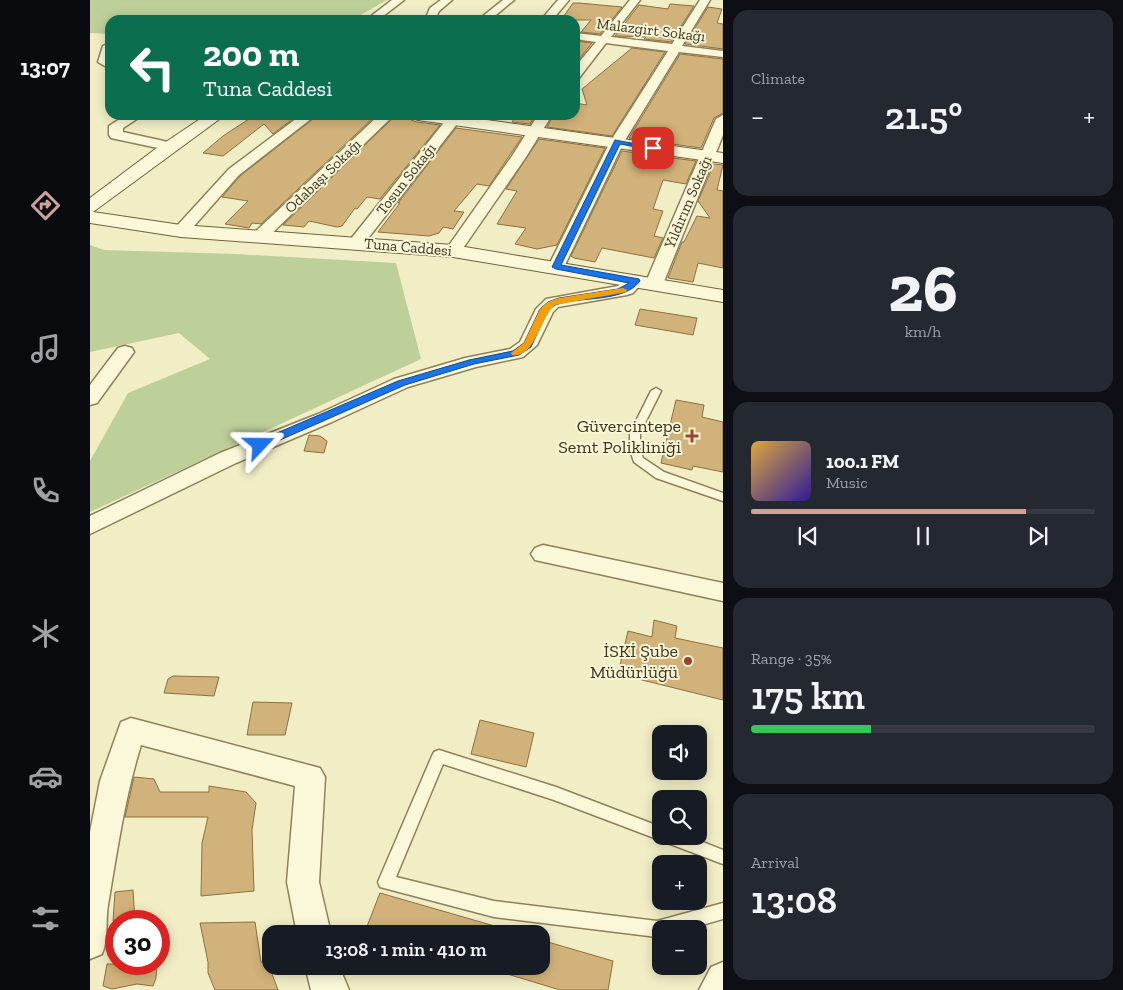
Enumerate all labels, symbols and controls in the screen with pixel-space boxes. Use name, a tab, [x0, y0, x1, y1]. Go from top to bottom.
street label: Malazgirt Sokağı	[596, 14, 706, 46]
text: 200 m	[203, 33, 299, 75]
icon: left	[120, 35, 185, 100]
text: 13:07	[20, 54, 70, 81]
text: Climate	[751, 69, 805, 88]
text: Tuna Caddesi	[203, 75, 332, 102]
text: 21.5°	[885, 93, 962, 139]
text: −	[751, 100, 764, 133]
text: +	[1083, 100, 1095, 133]
pin	[632, 127, 674, 169]
icon: arrive	[639, 134, 667, 162]
street label: Odabaşı Sokağı	[281, 135, 365, 217]
street label: Tosun Sokağı	[372, 140, 440, 218]
street label: Yıldırım Sokağı	[660, 153, 716, 252]
icon: directions	[28, 188, 63, 223]
street label: Tuna Caddesi	[363, 234, 453, 260]
text: 26	[888, 250, 958, 328]
text: km/h	[905, 322, 941, 341]
icon: music	[28, 331, 63, 366]
place label: Güvercintepe Semt Polikliniği	[558, 415, 681, 458]
position arrow	[233, 418, 285, 470]
marker: Güvercintepe Semt Polikliniği	[685, 429, 699, 443]
text: 100.1 FM	[826, 450, 899, 473]
icon: phone	[28, 473, 63, 508]
text: Music	[826, 473, 868, 492]
icon: previous	[794, 522, 822, 550]
icon: pause	[909, 522, 937, 550]
icon: next	[1024, 522, 1052, 550]
icon: climate	[28, 616, 63, 651]
place label: İSKİ Şube Müdürlüğü	[590, 640, 678, 683]
text: Range · 35%	[751, 649, 832, 668]
marker: İSKİ Şube Müdürlüğü	[682, 655, 694, 667]
text: 175 km	[751, 673, 865, 719]
map controls	[652, 725, 707, 975]
button: sound	[652, 725, 707, 780]
icon: car	[28, 759, 63, 794]
button: search	[652, 790, 707, 845]
text: Arrival	[751, 853, 799, 872]
button: +	[652, 855, 707, 910]
text: 13:08	[751, 877, 837, 923]
icon: filters	[28, 901, 63, 936]
speed limit sign: 30	[105, 910, 170, 975]
button: −	[652, 920, 707, 975]
text: 13:08 · 1 min · 410 m	[325, 938, 487, 961]

